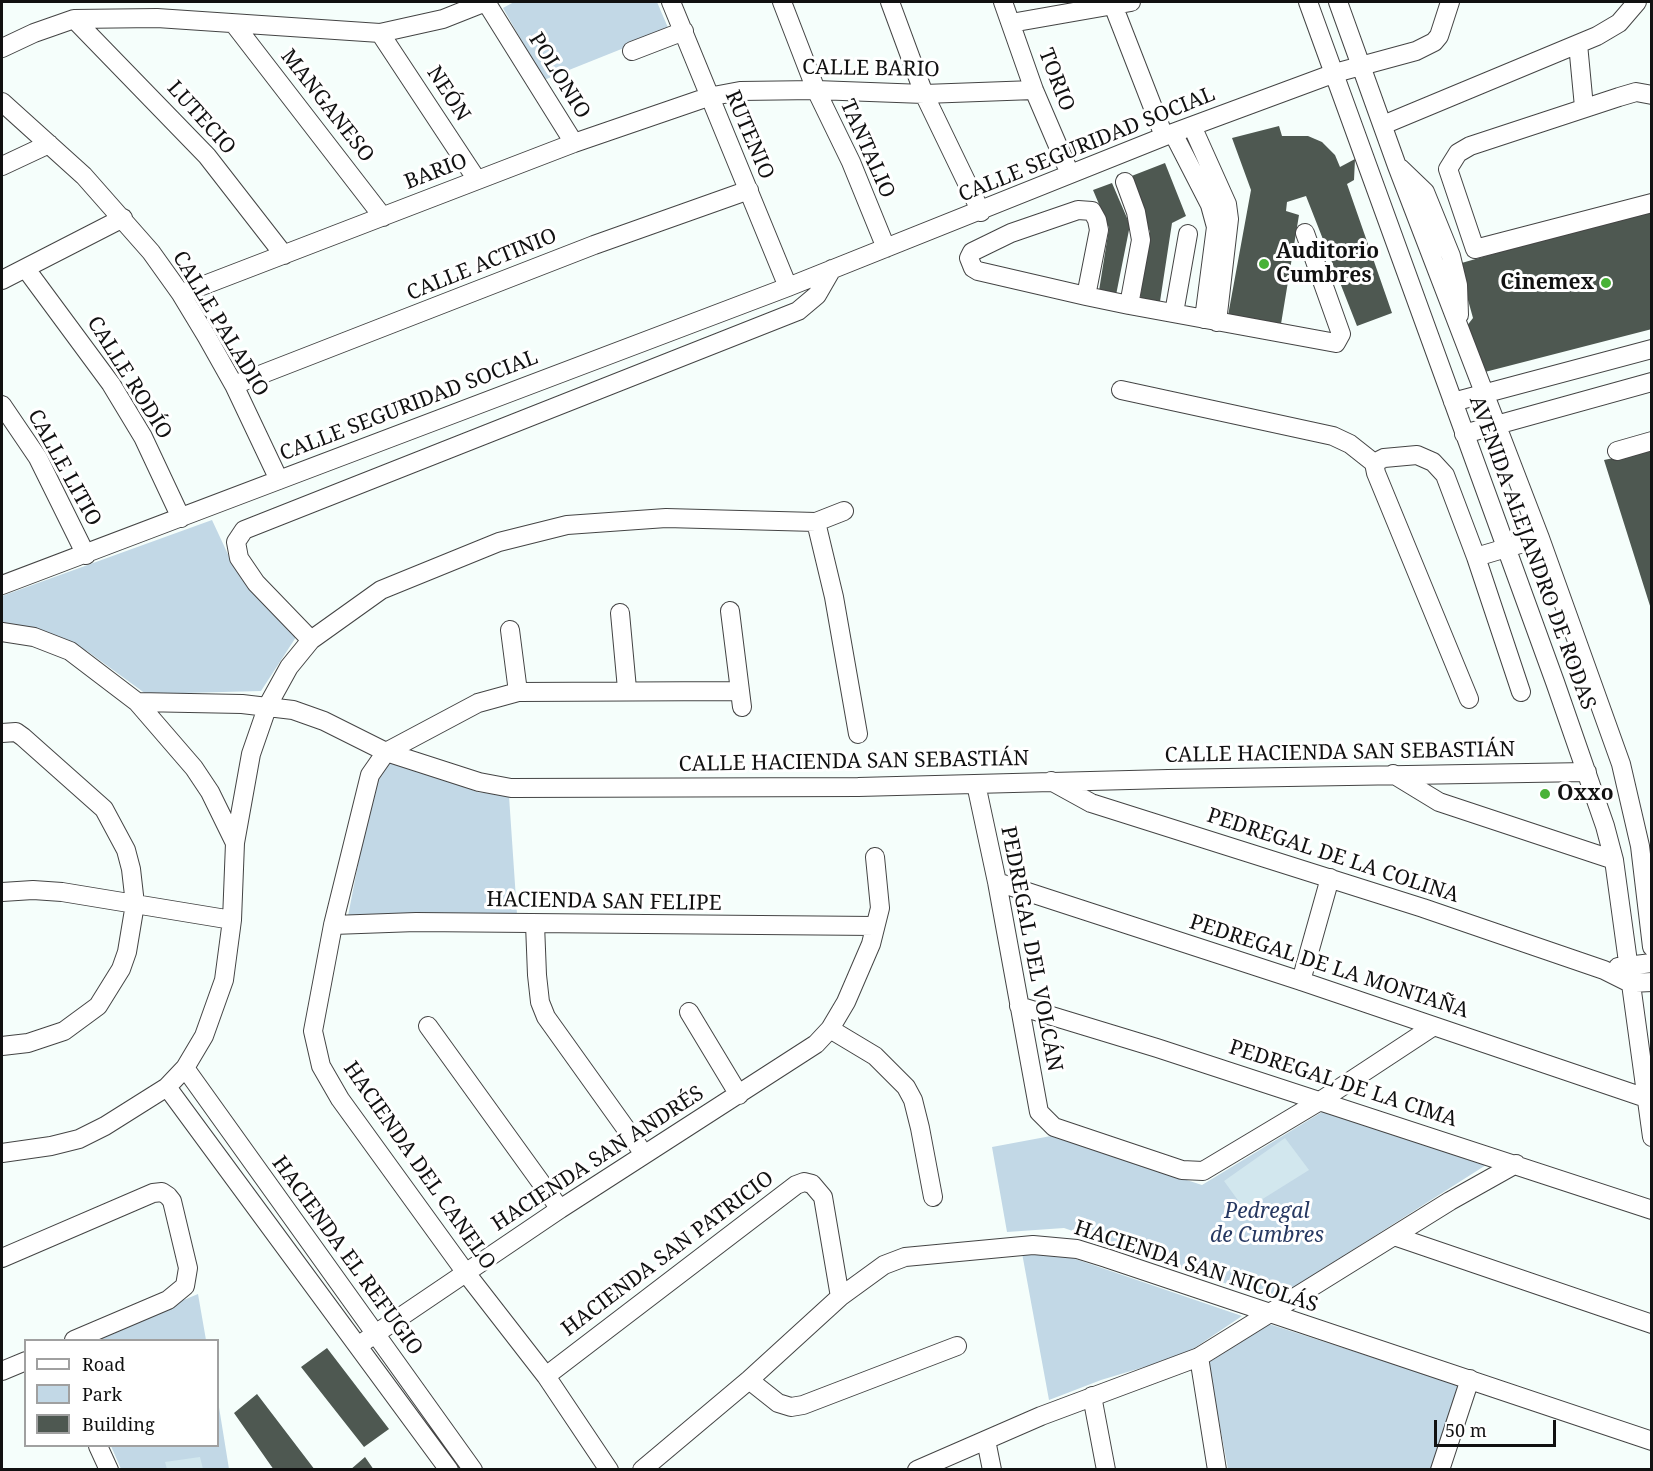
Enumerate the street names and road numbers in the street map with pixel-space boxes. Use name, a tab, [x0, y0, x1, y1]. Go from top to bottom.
street label: POLONIO	[523, 29, 595, 123]
street label: MANGANESO	[275, 44, 379, 168]
street label: TORIO	[1033, 45, 1079, 115]
street label: CALLE BARIO	[802, 55, 940, 83]
street label: NEÓN	[421, 62, 475, 126]
street label: LUTECIO	[161, 76, 241, 160]
street label: CALLE SEGURIDAD SOCIAL	[955, 82, 1219, 208]
street label: RUTENIO	[719, 87, 779, 183]
street label: TANTALIO	[834, 96, 900, 202]
street label: BARIO	[401, 149, 471, 195]
street label: CALLE ACTINIO	[403, 223, 561, 307]
street label: CALLE PALADIO	[167, 247, 273, 401]
street label: CALLE RODÍO	[81, 312, 177, 444]
street label: CALLE SEGURIDAD SOCIAL	[276, 345, 542, 467]
street label: AVENIDA ALEJANDRO DE RODAS	[1463, 393, 1601, 713]
street label: CALLE LITIO	[22, 405, 106, 531]
street label: CALLE HACIENDA SAN SEBASTIÁN	[1165, 737, 1515, 769]
street label: CALLE HACIENDA SAN SEBASTIÁN	[679, 746, 1029, 778]
street label: PEDREGAL DE LA COLINA	[1204, 803, 1462, 909]
street label: PEDREGAL DEL VOLCÁN	[995, 824, 1067, 1074]
street label: HACIENDA SAN FELIPE	[486, 887, 722, 917]
street label: PEDREGAL DE LA MONTAÑA	[1186, 910, 1472, 1024]
street label: PEDREGAL DE LA CIMA	[1226, 1035, 1460, 1133]
street label: HACIENDA DEL CANELO	[337, 1057, 501, 1275]
street label: HACIENDA SAN ANDRÉS	[487, 1081, 709, 1237]
street label: HACIENDA EL REFUGIO	[266, 1151, 428, 1361]
street label: HACIENDA SAN PATRICIO	[557, 1166, 779, 1342]
street label: HACIENDA SAN NICOLÁS	[1071, 1216, 1321, 1318]

